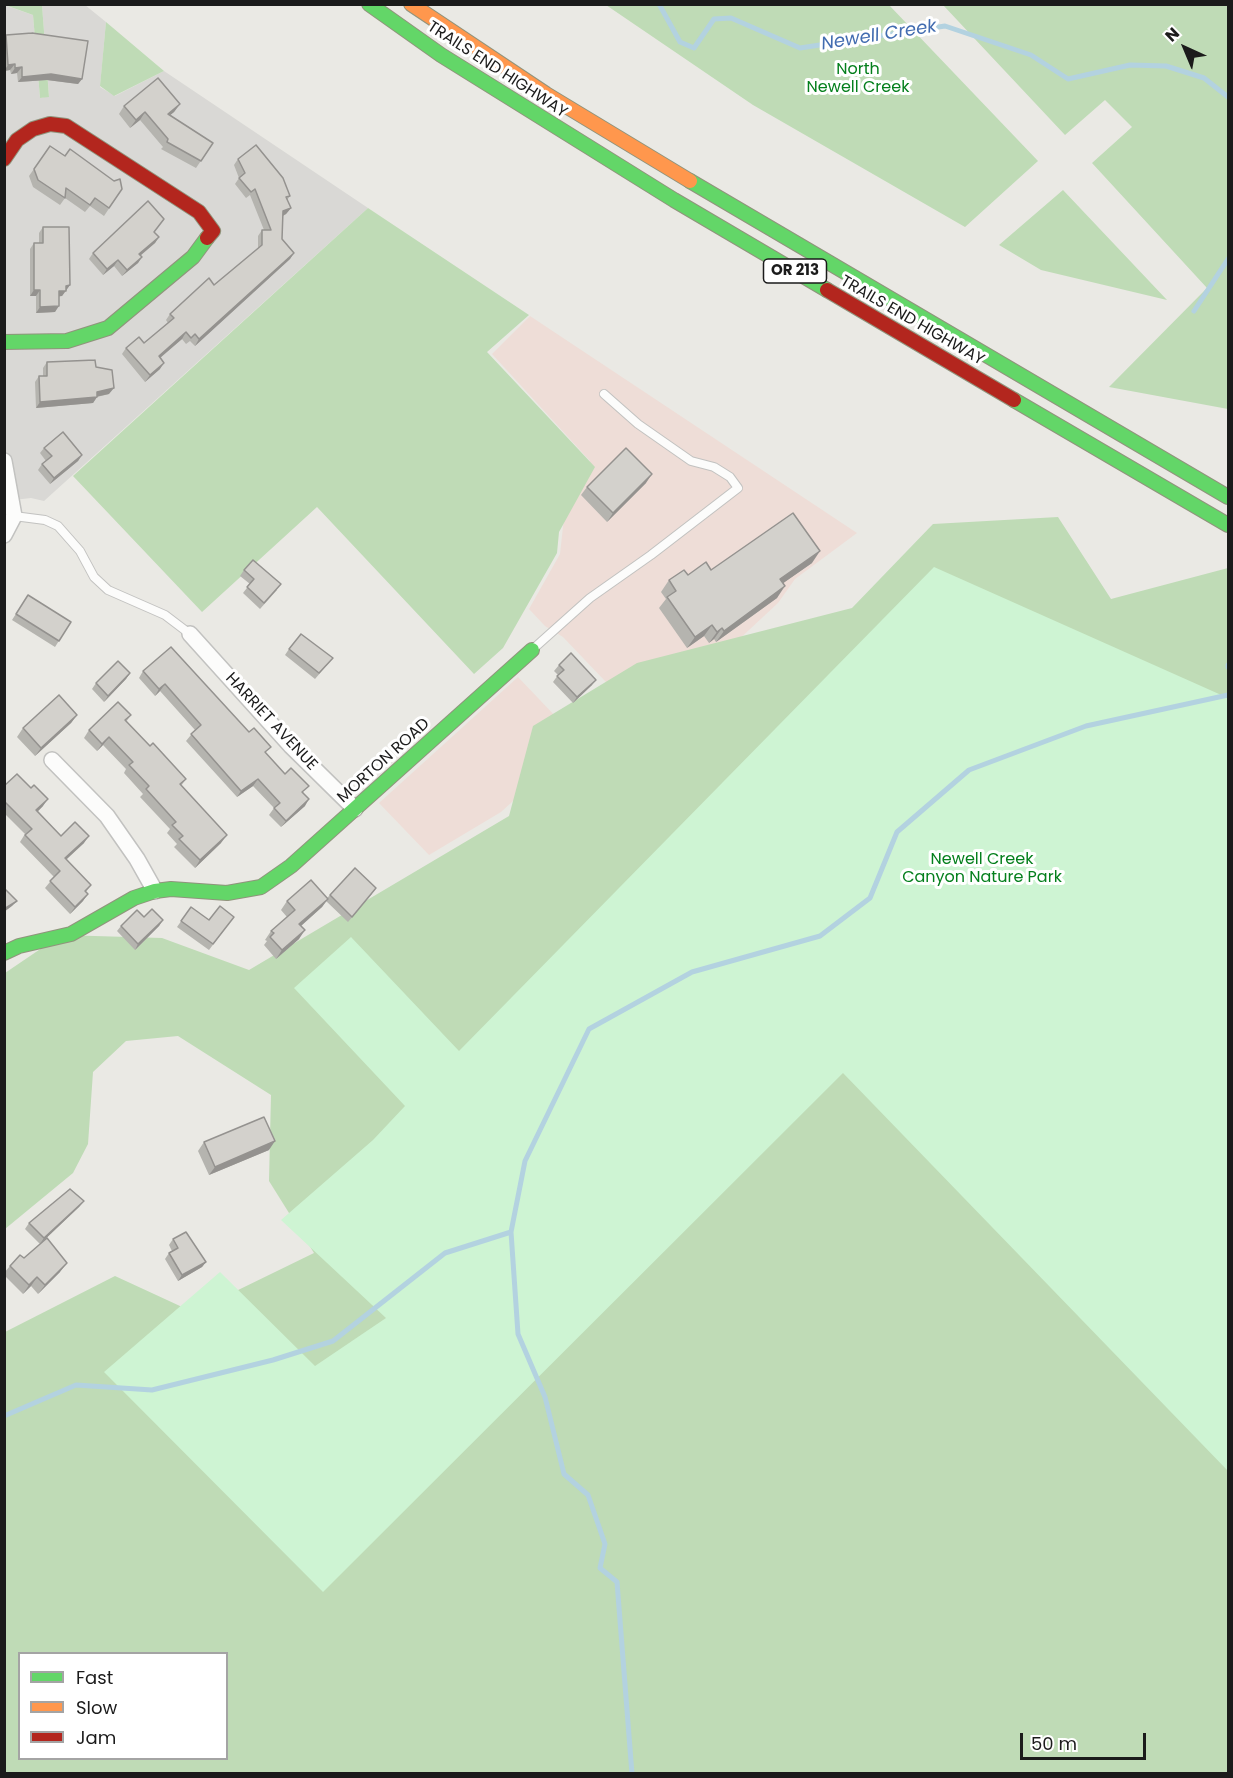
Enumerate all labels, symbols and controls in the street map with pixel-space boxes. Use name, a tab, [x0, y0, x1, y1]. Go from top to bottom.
water label: Newell Creek	[820, 16, 938, 56]
street label: TRAILS END HIGHWAY	[423, 18, 571, 122]
north arrow	[1155, 18, 1215, 78]
text: N	[1160, 22, 1184, 47]
park label: North Newell Creek	[807, 60, 909, 98]
road number: OR 213	[764, 259, 826, 283]
street label: TRAILS END HIGHWAY	[837, 272, 987, 370]
street label: HARRIET AVENUE	[221, 669, 321, 775]
street label: MORTON ROAD	[334, 715, 434, 807]
park label: Newell Creek Canyon Nature Park	[902, 850, 1062, 888]
legend	[18, 1652, 228, 1760]
text: Fast	[76, 1665, 113, 1690]
text: Slow	[76, 1695, 117, 1720]
scale bar	[1023, 1721, 1149, 1759]
text: Jam	[76, 1725, 116, 1750]
text: 50 m	[1031, 1731, 1077, 1756]

